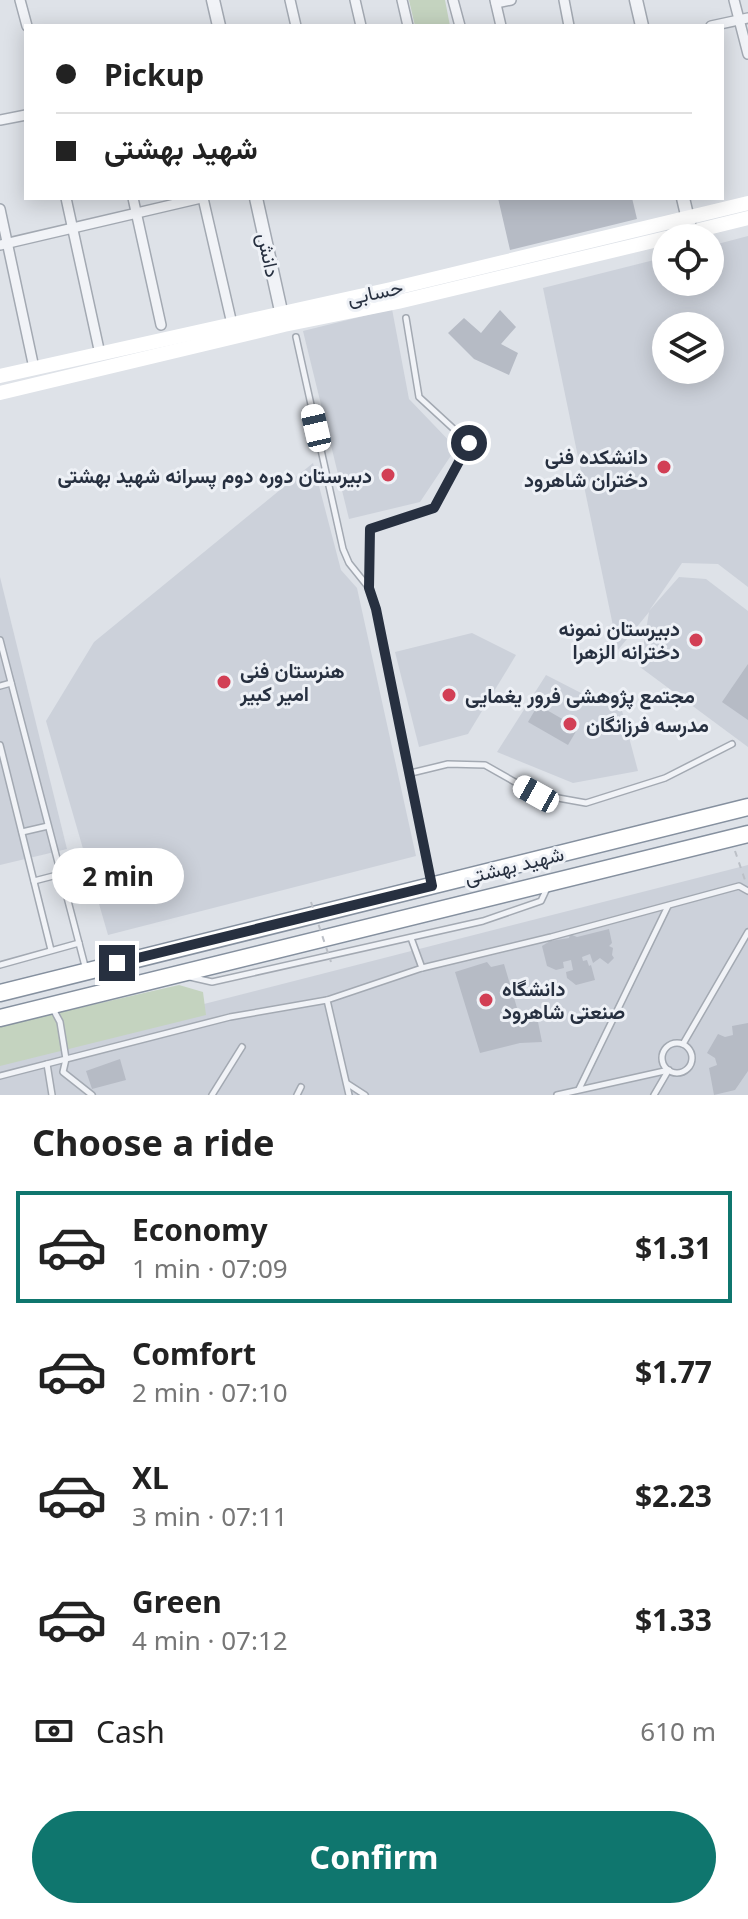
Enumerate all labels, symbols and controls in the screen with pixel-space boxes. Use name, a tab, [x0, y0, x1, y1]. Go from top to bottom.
text: Pickup	[104, 54, 204, 95]
text: شهید بهشتی	[104, 127, 258, 168]
map controls	[652, 224, 724, 384]
button: locate	[652, 224, 724, 296]
street label: دانش	[251, 230, 287, 280]
street label: حسابی	[345, 273, 405, 311]
button: layers	[652, 312, 724, 384]
car	[299, 402, 333, 454]
route start	[451, 425, 487, 461]
place label: دانشکده فنی دختران شاهرود	[524, 443, 648, 493]
marker: دانشکده فنی دختران شاهرود	[655, 458, 673, 476]
place label: دبیرستان دوره دوم پسرانه شهید بهشتی	[57, 462, 372, 490]
marker: دبیرستان دوره دوم پسرانه شهید بهشتی	[379, 466, 397, 484]
place label: دبیرستان نمونه دخترانه الزهرا	[558, 615, 680, 665]
marker: دبیرستان نمونه دخترانه الزهرا	[687, 631, 705, 649]
place label: هنرستان فنی امیر کبیر	[239, 657, 345, 707]
marker: هنرستان فنی امیر کبیر	[215, 673, 233, 691]
place label: مجتمع پژوهشی فرور یغمایی	[465, 682, 695, 710]
marker: مجتمع پژوهشی فرور یغمایی	[440, 686, 458, 704]
place label: مدرسه فرزانگان	[586, 711, 709, 738]
marker: مدرسه فرزانگان	[561, 715, 579, 733]
car	[509, 772, 563, 816]
street label: شهید بهشتی	[461, 840, 567, 890]
callout: 2 min	[51, 847, 183, 903]
text: 2 min	[82, 858, 154, 894]
route end	[99, 945, 135, 981]
place label: دانشگاه صنعتی شاهرود	[502, 975, 625, 1025]
marker: دانشگاه صنعتی شاهرود	[477, 991, 495, 1009]
text: Choose a ride	[32, 1118, 274, 1167]
text: Economy	[132, 1209, 268, 1250]
icon: car	[36, 1211, 108, 1283]
text: $1.31	[635, 1227, 712, 1268]
text: 1 min · 07:09	[132, 1250, 288, 1286]
text: Comfort	[132, 1333, 256, 1374]
icon: car	[36, 1335, 108, 1407]
text: $1.77	[635, 1351, 712, 1392]
text: 2 min · 07:10	[132, 1374, 288, 1410]
text: XL	[132, 1457, 169, 1498]
icon: car	[36, 1459, 108, 1531]
text: $2.23	[635, 1475, 712, 1516]
text: 3 min · 07:11	[132, 1498, 288, 1534]
text: Green	[132, 1581, 222, 1622]
icon: car	[36, 1583, 108, 1655]
text: $1.33	[635, 1599, 712, 1640]
text: 4 min · 07:12	[132, 1622, 288, 1658]
icon: cash	[32, 1709, 76, 1753]
text: Cash	[96, 1711, 165, 1752]
text: 610 m	[640, 1713, 716, 1749]
button: Confirm	[32, 1811, 716, 1903]

